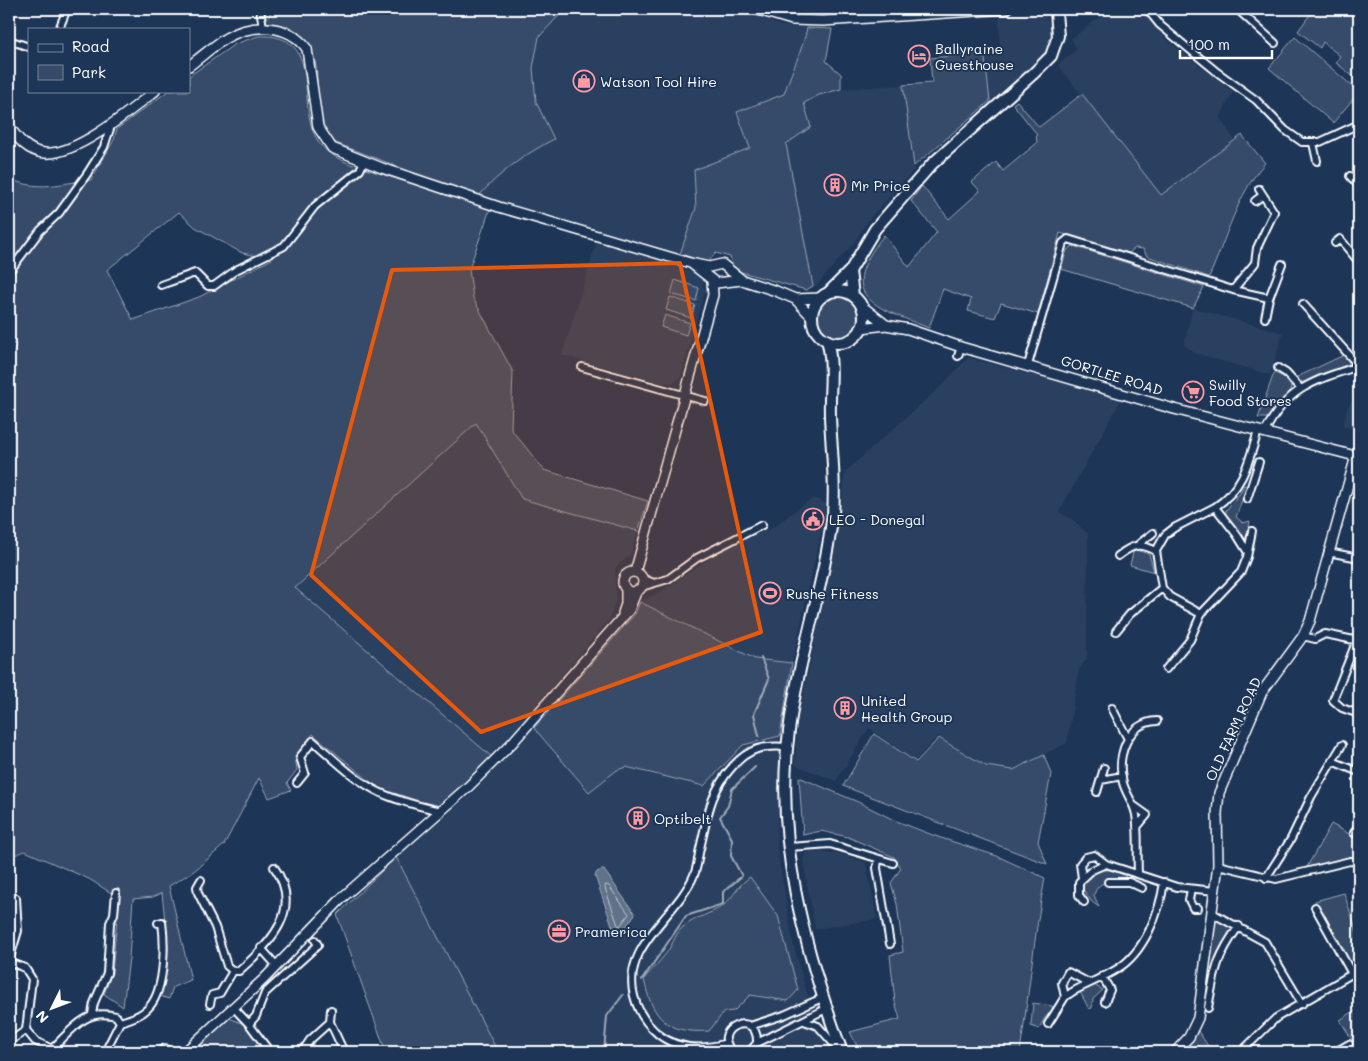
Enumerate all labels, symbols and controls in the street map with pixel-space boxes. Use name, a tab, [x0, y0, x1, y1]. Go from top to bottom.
legend	[28, 28, 190, 92]
scale bar	[1180, 28, 1273, 60]
text: 100 m	[1188, 34, 1230, 54]
text: Road	[72, 36, 109, 56]
place label: Ballyraine Guesthouse	[935, 39, 1014, 74]
hotel icon: Ballyraine Guesthouse	[907, 44, 931, 68]
text: Park	[72, 62, 106, 82]
shop icon: Watson Tool Hire	[572, 69, 596, 93]
place label: Watson Tool Hire	[600, 72, 717, 91]
building icon: Mr Price	[823, 173, 847, 197]
place label: Mr Price	[851, 176, 910, 195]
street label: GORTLEE ROAD	[1059, 350, 1165, 400]
place label: Swilly Food Stores	[1209, 375, 1292, 410]
supermarket icon: Swilly Food Stores	[1181, 380, 1205, 404]
public building icon: LEO - Donegal	[801, 507, 825, 531]
place label: LEO - Donegal	[829, 510, 925, 529]
sports icon: Rushe Fitness	[758, 581, 782, 605]
place label: Rushe Fitness	[786, 584, 879, 603]
street label: OLD FARM ROAD	[1201, 674, 1265, 784]
place label: United Health Group	[861, 691, 952, 726]
building icon: United Health Group	[833, 696, 857, 720]
building icon: Optibelt	[626, 806, 650, 830]
place label: Optibelt	[654, 809, 711, 828]
office icon: Pramerica	[547, 919, 571, 943]
place label: Pramerica	[575, 922, 647, 941]
north arrow	[28, 984, 78, 1034]
text: N	[31, 1007, 53, 1027]

